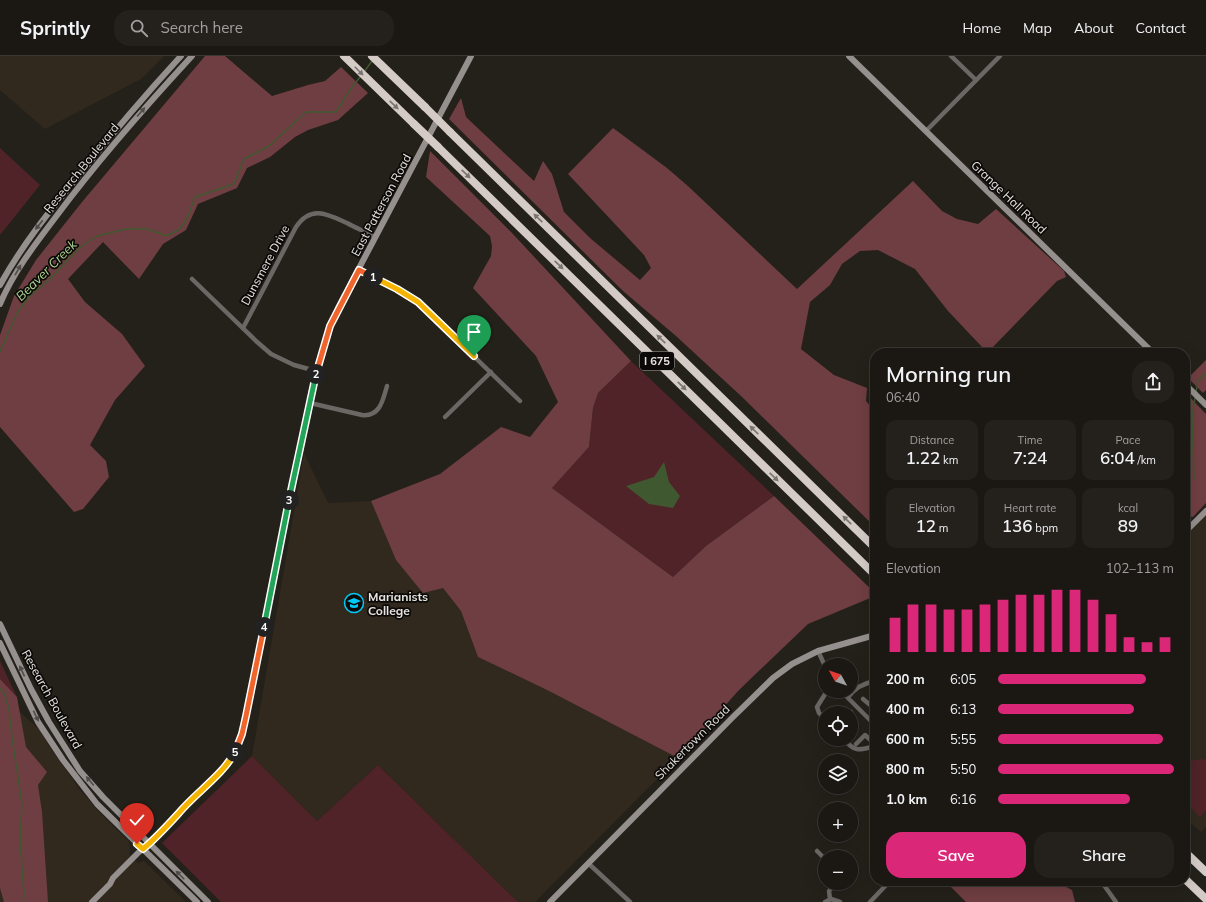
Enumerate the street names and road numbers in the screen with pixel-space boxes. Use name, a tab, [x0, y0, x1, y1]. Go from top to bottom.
street label: Research Boulevard	[40, 120, 122, 216]
street label: East Patterson Road	[348, 151, 414, 259]
street label: Grange Hall Road	[968, 157, 1050, 237]
street label: Dunsmere Drive	[238, 222, 292, 308]
road number: I 675	[640, 352, 674, 370]
street label: Research Boulevard	[19, 647, 85, 751]
street label: Shakertown Road	[651, 701, 733, 783]

